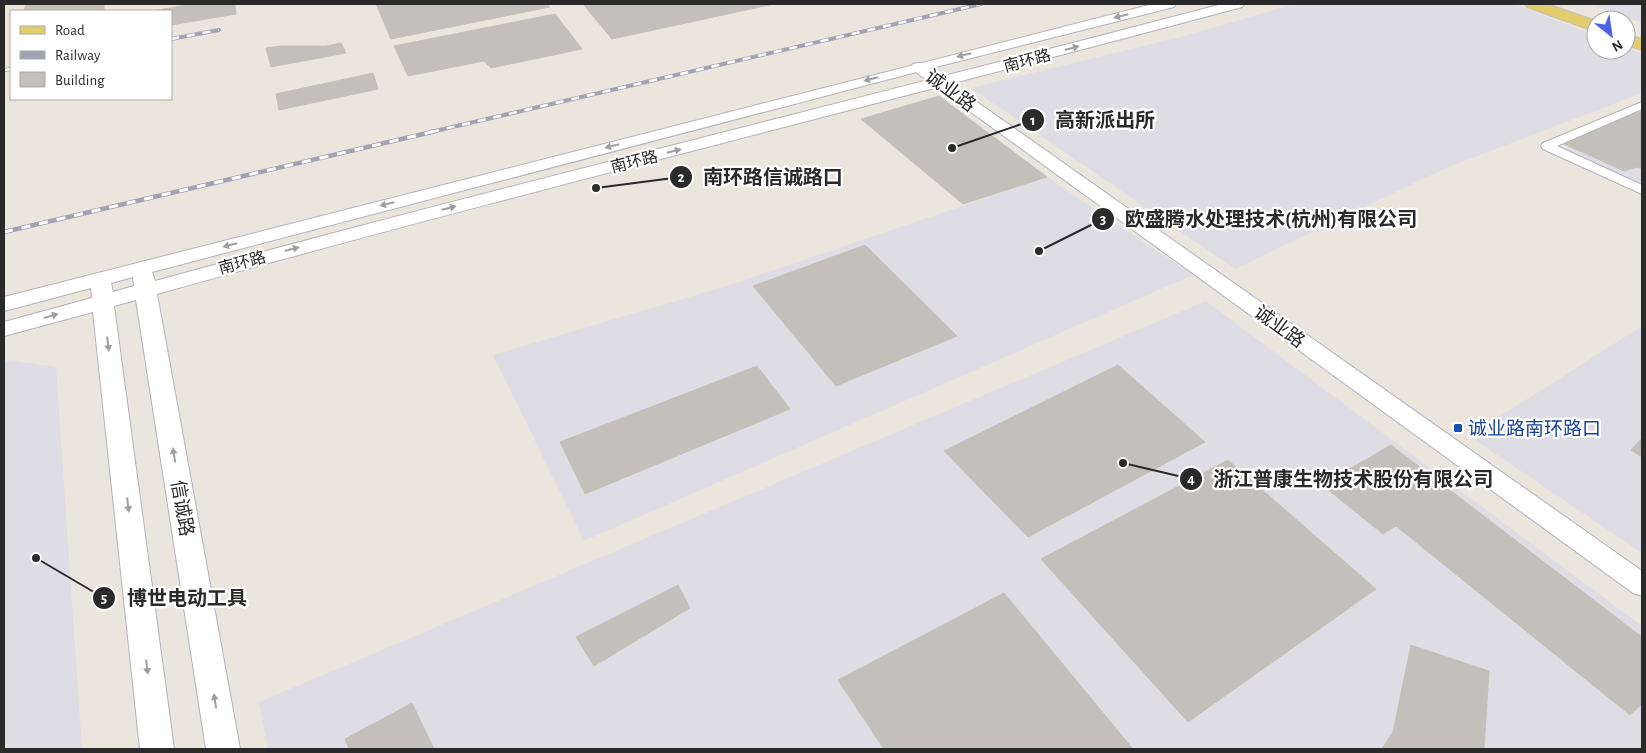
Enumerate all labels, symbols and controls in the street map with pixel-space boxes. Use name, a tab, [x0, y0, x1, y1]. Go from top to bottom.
legend	[10, 10, 172, 100]
north arrow	[1586, 10, 1636, 60]
one-way arrow	[1114, 12, 1129, 20]
text: Road	[55, 23, 85, 38]
text: N	[1609, 37, 1625, 54]
one-way arrow	[1065, 44, 1080, 52]
street label: 南环路	[1002, 46, 1053, 75]
text: Railway	[55, 48, 101, 63]
one-way arrow	[956, 51, 971, 59]
street label: 诚业路	[921, 65, 980, 116]
text: Building	[55, 73, 105, 88]
one-way arrow	[863, 75, 878, 83]
callout: 高新派出所	[1020, 102, 1165, 137]
text: 高新派出所	[1055, 109, 1155, 131]
text: 1	[1030, 113, 1036, 128]
one-way arrow	[604, 142, 620, 150]
street label: 南环路	[609, 147, 659, 176]
one-way arrow	[667, 147, 682, 155]
callout: 南环路信诚路口	[668, 159, 853, 194]
text: 南环路信诚路口	[703, 166, 843, 188]
text: 2	[677, 170, 685, 185]
one-way arrow	[379, 200, 394, 208]
callout: 欧盛腾水处理技术(杭州)有限公司	[1090, 202, 1427, 237]
one-way arrow	[441, 204, 456, 212]
text: 欧盛腾水处理技术(杭州)有限公司	[1125, 208, 1417, 230]
text: 3	[1100, 212, 1106, 227]
one-way arrow	[222, 241, 237, 249]
one-way arrow	[284, 245, 299, 253]
street label: 南环路	[217, 248, 268, 277]
street label: 诚业路	[1250, 301, 1309, 352]
one-way arrow	[43, 312, 58, 320]
one-way arrow	[104, 336, 112, 352]
place label: 诚业路南环路口	[1468, 418, 1601, 439]
marker: 诚业路南环路口	[1452, 422, 1464, 434]
one-way arrow	[169, 446, 177, 462]
callout: 浙江普康生物技术股份有限公司	[1178, 461, 1503, 496]
text: 浙江普康生物技术股份有限公司	[1213, 468, 1493, 490]
text: 4	[1187, 472, 1195, 487]
street label: 信诚路	[167, 478, 198, 538]
one-way arrow	[124, 498, 132, 514]
callout: 博世电动工具	[92, 580, 257, 615]
text: 博世电动工具	[127, 587, 247, 609]
text: 5	[101, 591, 107, 606]
one-way arrow	[143, 659, 151, 675]
one-way arrow	[211, 693, 219, 709]

